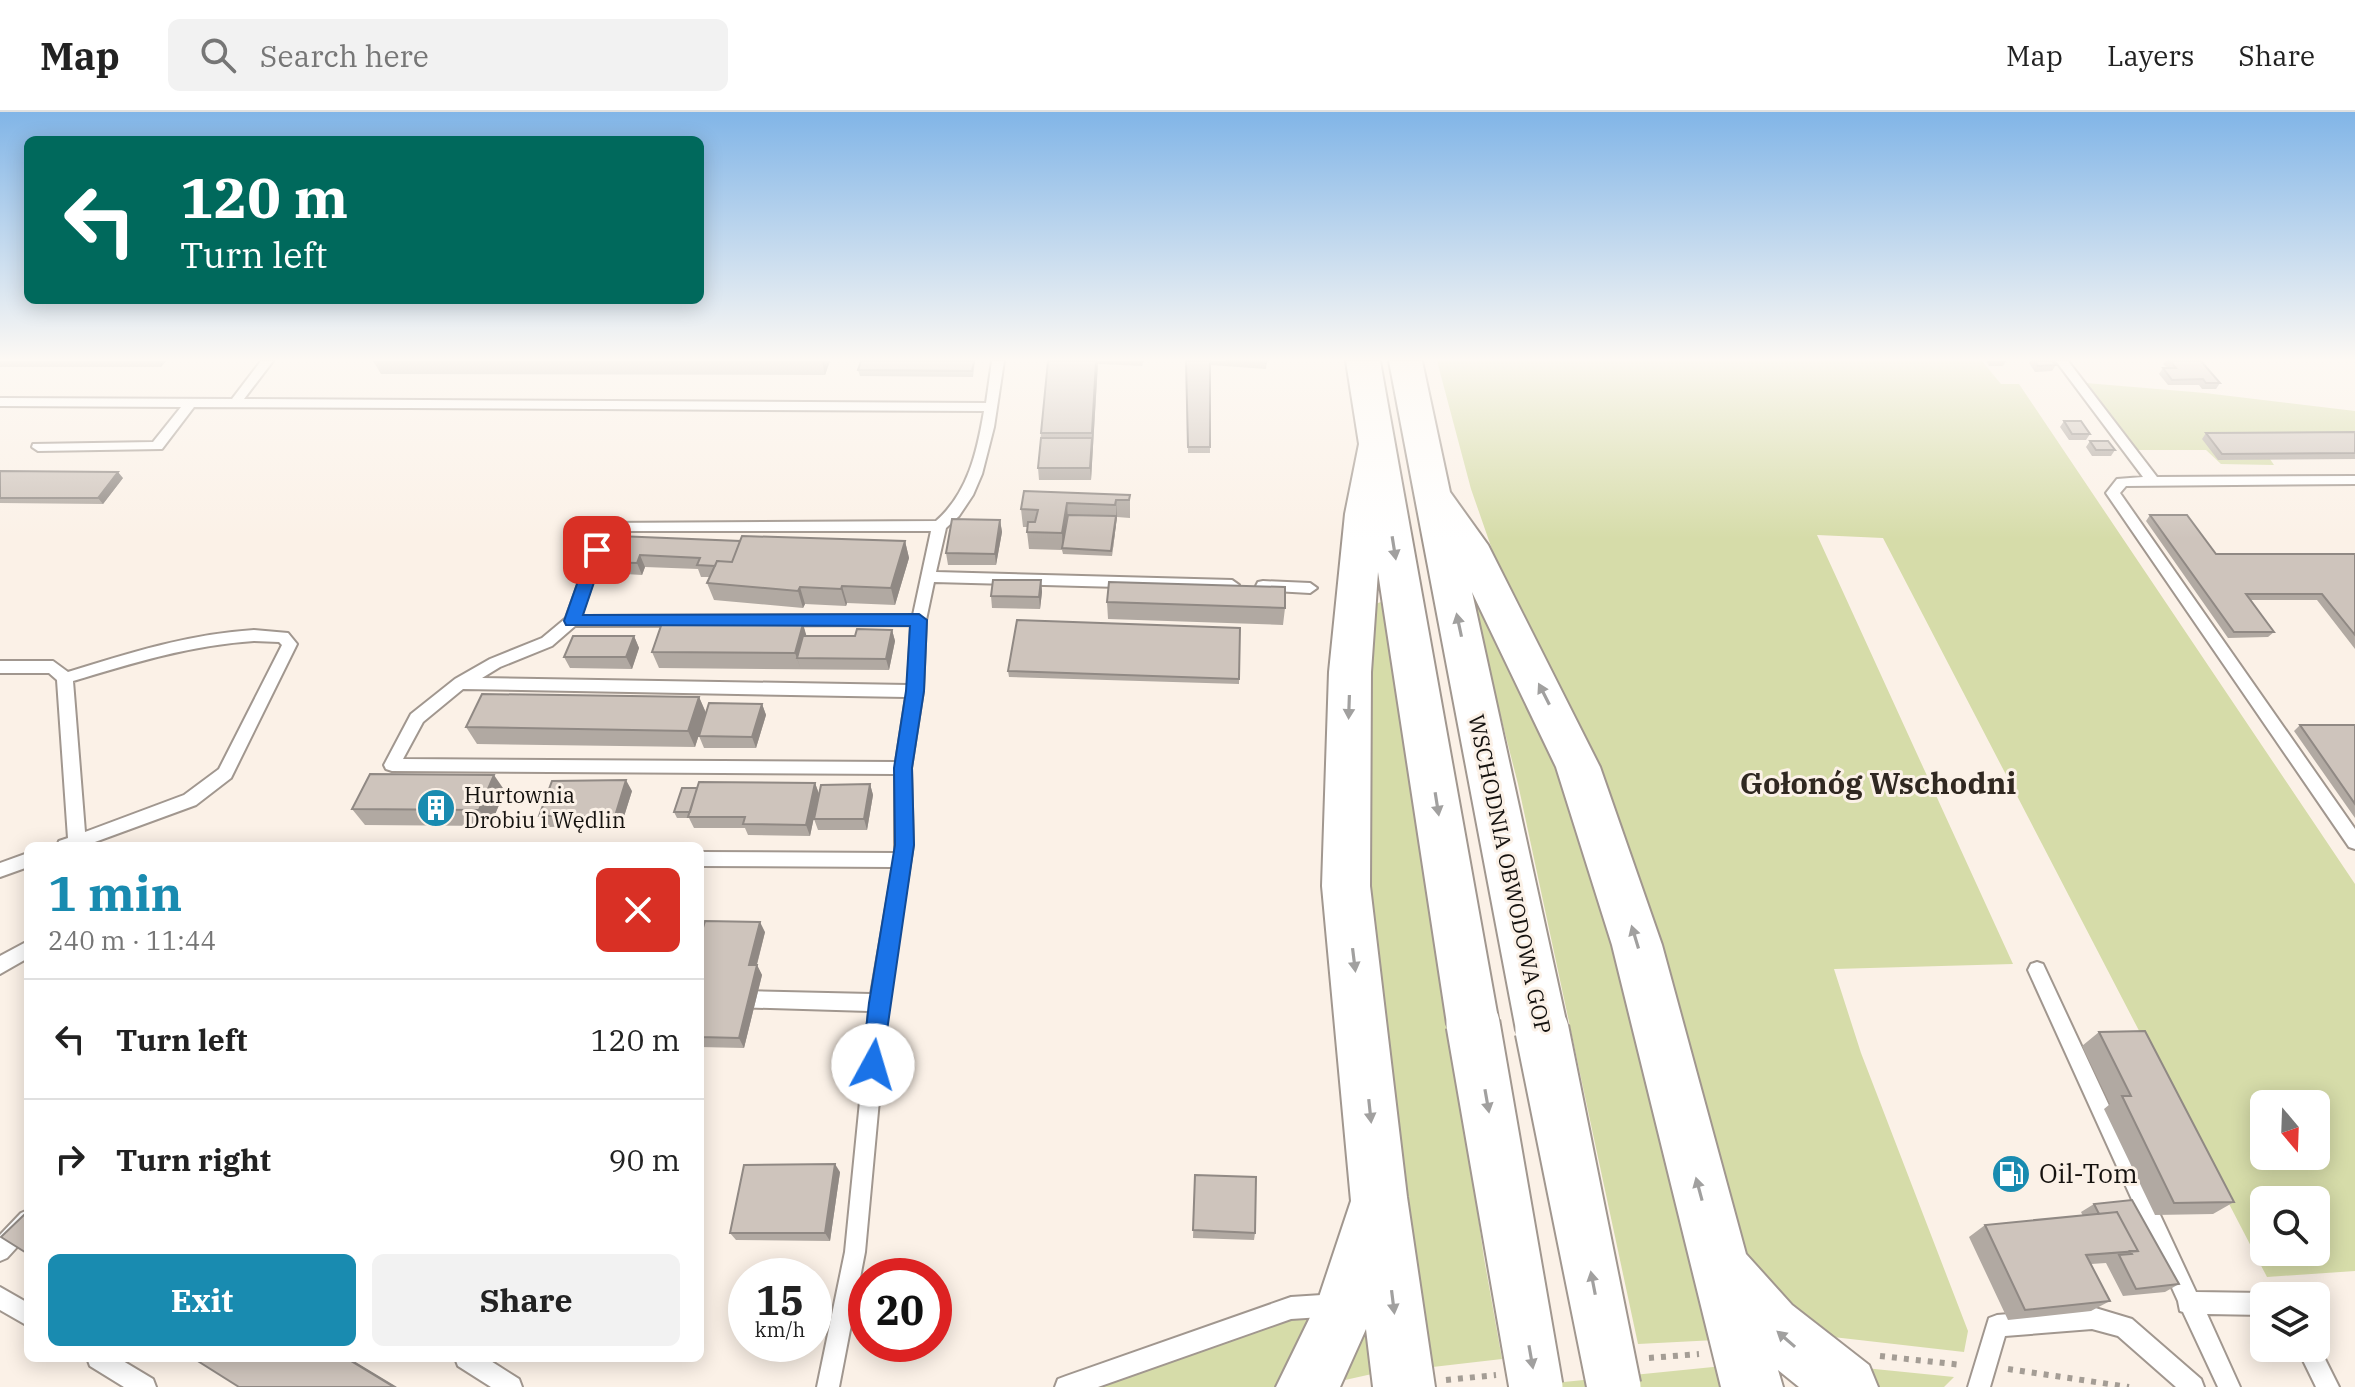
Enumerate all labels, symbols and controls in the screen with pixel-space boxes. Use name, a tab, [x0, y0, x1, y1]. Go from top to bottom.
search box	[168, 19, 728, 91]
text: Map	[40, 31, 120, 80]
icon: search	[196, 33, 240, 77]
text: Search here	[260, 36, 429, 75]
text: Map	[2006, 37, 2063, 74]
text: Layers	[2107, 37, 2194, 74]
text: Share	[2238, 37, 2315, 74]
text: 120 m	[180, 161, 348, 233]
icon: left	[48, 168, 152, 272]
text: Turn left	[180, 231, 327, 278]
pin	[563, 516, 631, 584]
icon: arrive	[575, 528, 619, 572]
one-way arrow	[1389, 536, 1401, 561]
one-way arrow	[1452, 612, 1464, 637]
one-way arrow	[1537, 683, 1550, 706]
one-way arrow	[1343, 695, 1356, 720]
street label: WSCHODNIA OBWODOWA GOP	[1462, 711, 1559, 1036]
district label: Gołonóg Wschodni	[1740, 763, 2016, 802]
place label: Hurtownia Drobiu i Wędlin	[464, 780, 626, 834]
building icon: Hurtownia Drobiu i Wędlin	[415, 787, 457, 829]
one-way arrow	[1431, 792, 1444, 817]
text: 1 min	[48, 862, 182, 924]
button: close	[596, 868, 680, 952]
text: 240 m · 11:44	[48, 923, 216, 957]
one-way arrow	[1628, 925, 1640, 949]
one-way arrow	[1348, 948, 1361, 973]
icon: left	[48, 1017, 92, 1061]
text: Turn left	[116, 1020, 248, 1059]
text: 120 m	[590, 1020, 680, 1059]
position arrow	[831, 1023, 915, 1107]
one-way arrow	[1481, 1089, 1493, 1114]
north arrow	[2250, 1090, 2330, 1170]
map controls	[2250, 1090, 2330, 1362]
one-way arrow	[1364, 1099, 1377, 1124]
icon: right	[48, 1137, 92, 1181]
text: Turn right	[116, 1140, 271, 1179]
text: 90 m	[608, 1140, 680, 1179]
fuel station icon: Oil-Tom	[1990, 1153, 2032, 1195]
place label: Oil-Tom	[2039, 1156, 2138, 1190]
one-way arrow	[1692, 1177, 1704, 1202]
button: search	[2250, 1186, 2330, 1266]
button: Exit	[48, 1254, 356, 1346]
button: Share	[372, 1254, 680, 1346]
speed limit sign: 20	[848, 1258, 952, 1362]
one-way arrow	[1586, 1270, 1599, 1295]
text: 15	[756, 1274, 804, 1326]
button: layers	[2250, 1282, 2330, 1362]
one-way arrow	[1386, 1290, 1399, 1315]
text: km/h	[755, 1316, 805, 1343]
one-way arrow	[1776, 1331, 1796, 1348]
one-way arrow	[1525, 1345, 1537, 1370]

